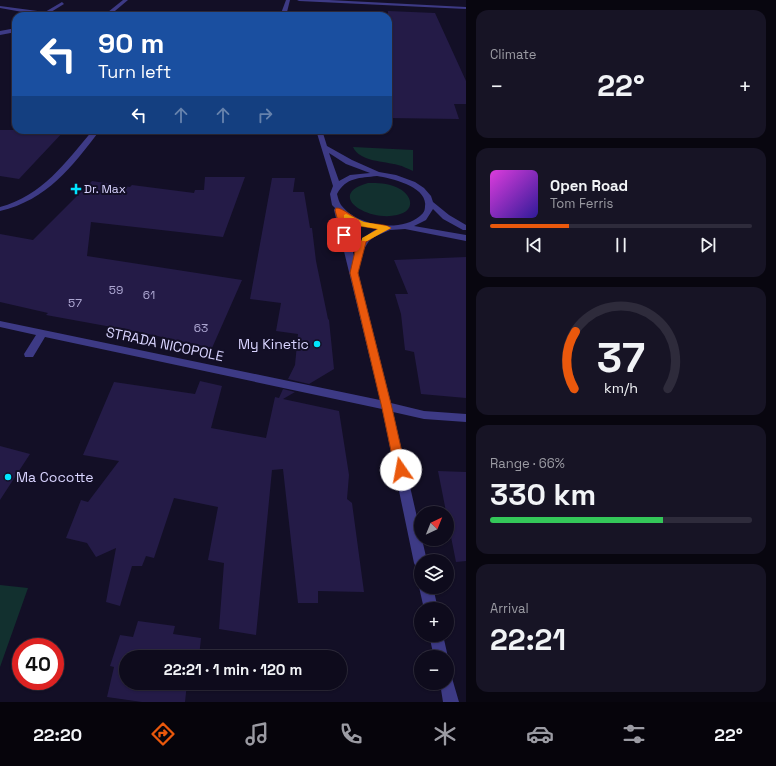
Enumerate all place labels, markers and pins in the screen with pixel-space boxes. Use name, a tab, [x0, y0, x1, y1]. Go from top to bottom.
place label: Dr. Max	[84, 181, 126, 197]
marker: Dr. Max	[71, 184, 81, 194]
pin	[327, 218, 361, 252]
place label: My Kinetic	[238, 335, 309, 353]
marker: My Kinetic	[312, 339, 322, 349]
place label: Ma Cocotte	[16, 468, 94, 486]
marker: Ma Cocotte	[3, 472, 13, 482]

